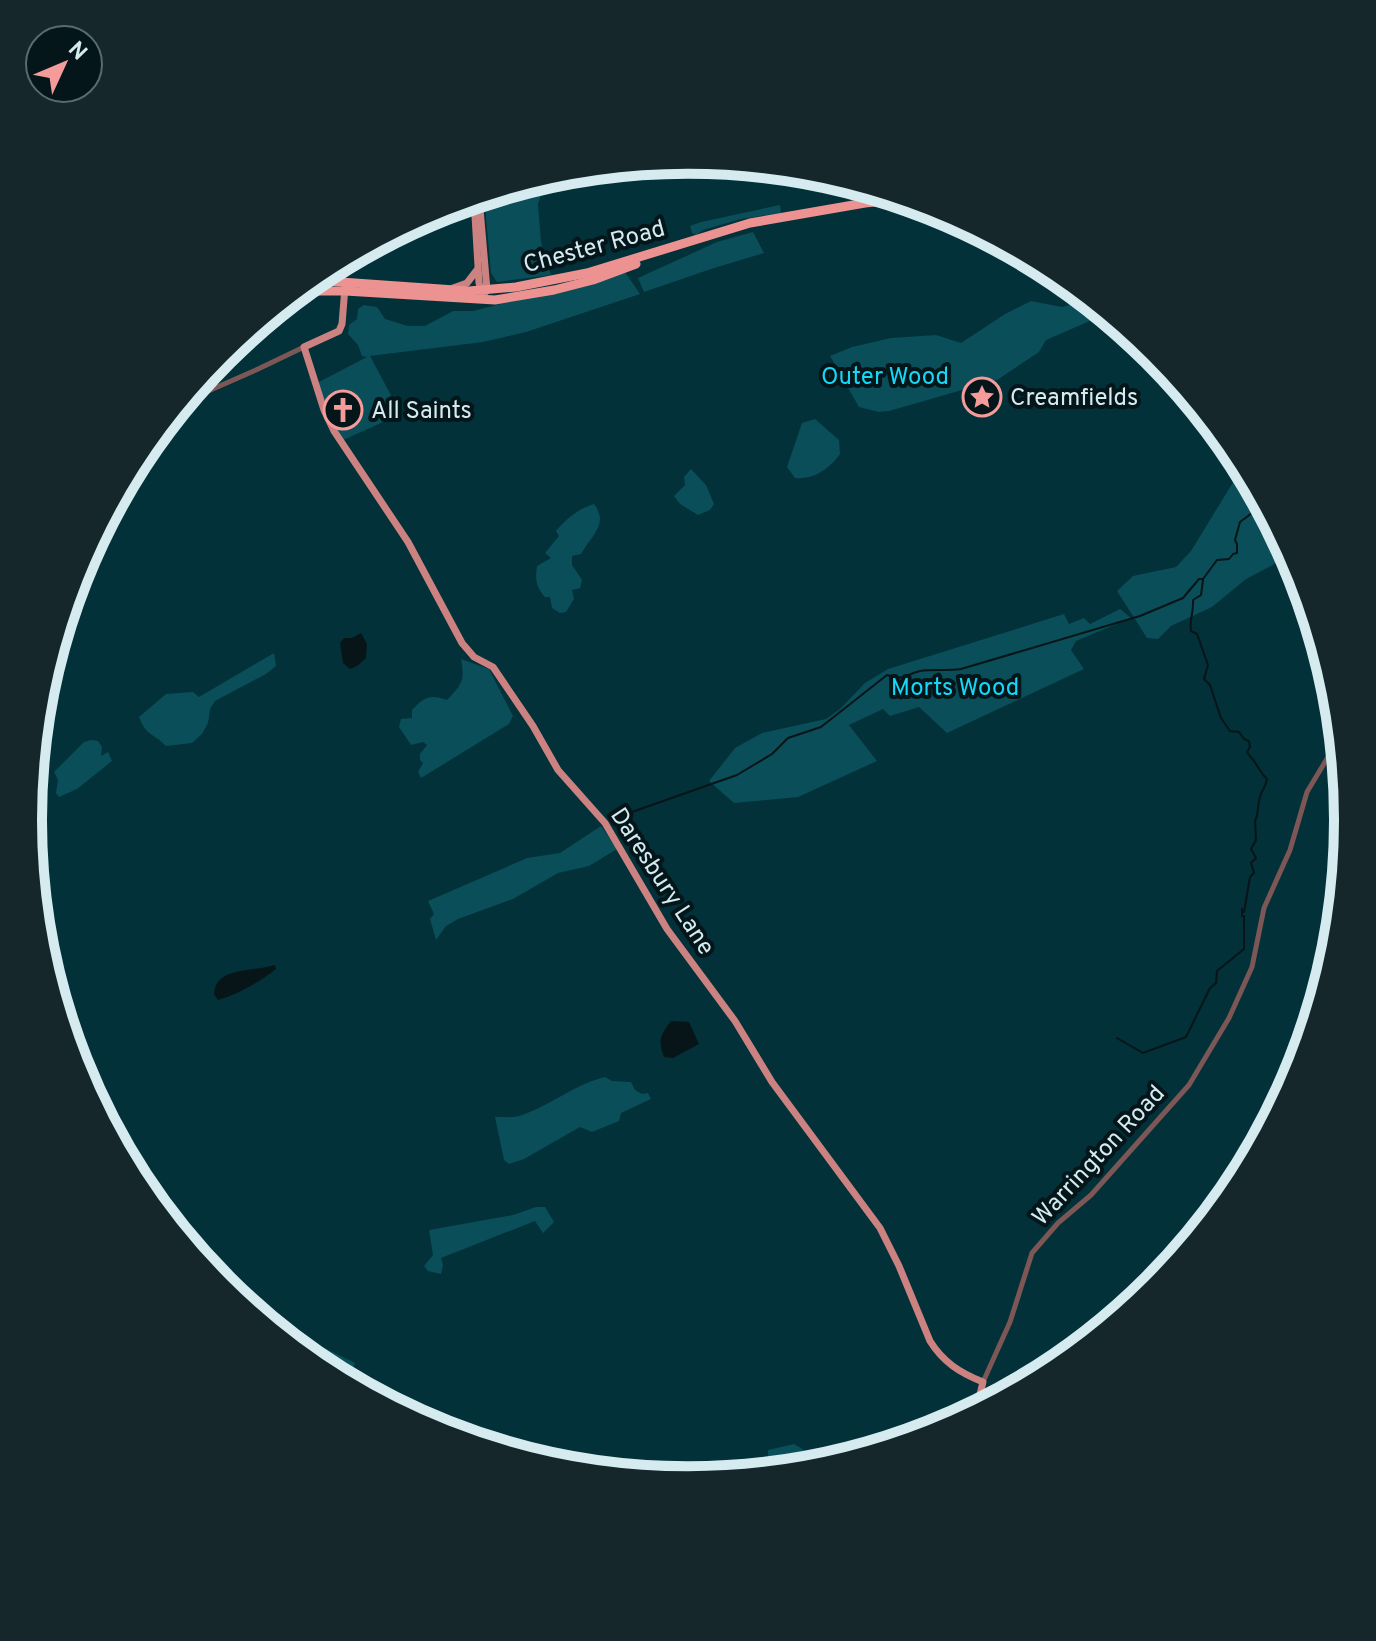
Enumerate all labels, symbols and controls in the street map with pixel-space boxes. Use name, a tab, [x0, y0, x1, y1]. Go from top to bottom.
north arrow	[24, 24, 104, 104]
text: N	[61, 37, 92, 67]
street label: Chester Road	[520, 215, 669, 281]
park label: Outer Wood	[821, 363, 949, 393]
place icon: Creamfields	[961, 376, 1003, 418]
place label: Creamfields	[1010, 384, 1138, 414]
church icon: All Saints	[322, 389, 364, 431]
place label: All Saints	[371, 397, 472, 427]
park label: Morts Wood	[891, 674, 1019, 704]
street label: Daresbury Lane	[603, 803, 720, 961]
street label: Warrington Road	[1027, 1080, 1172, 1233]

